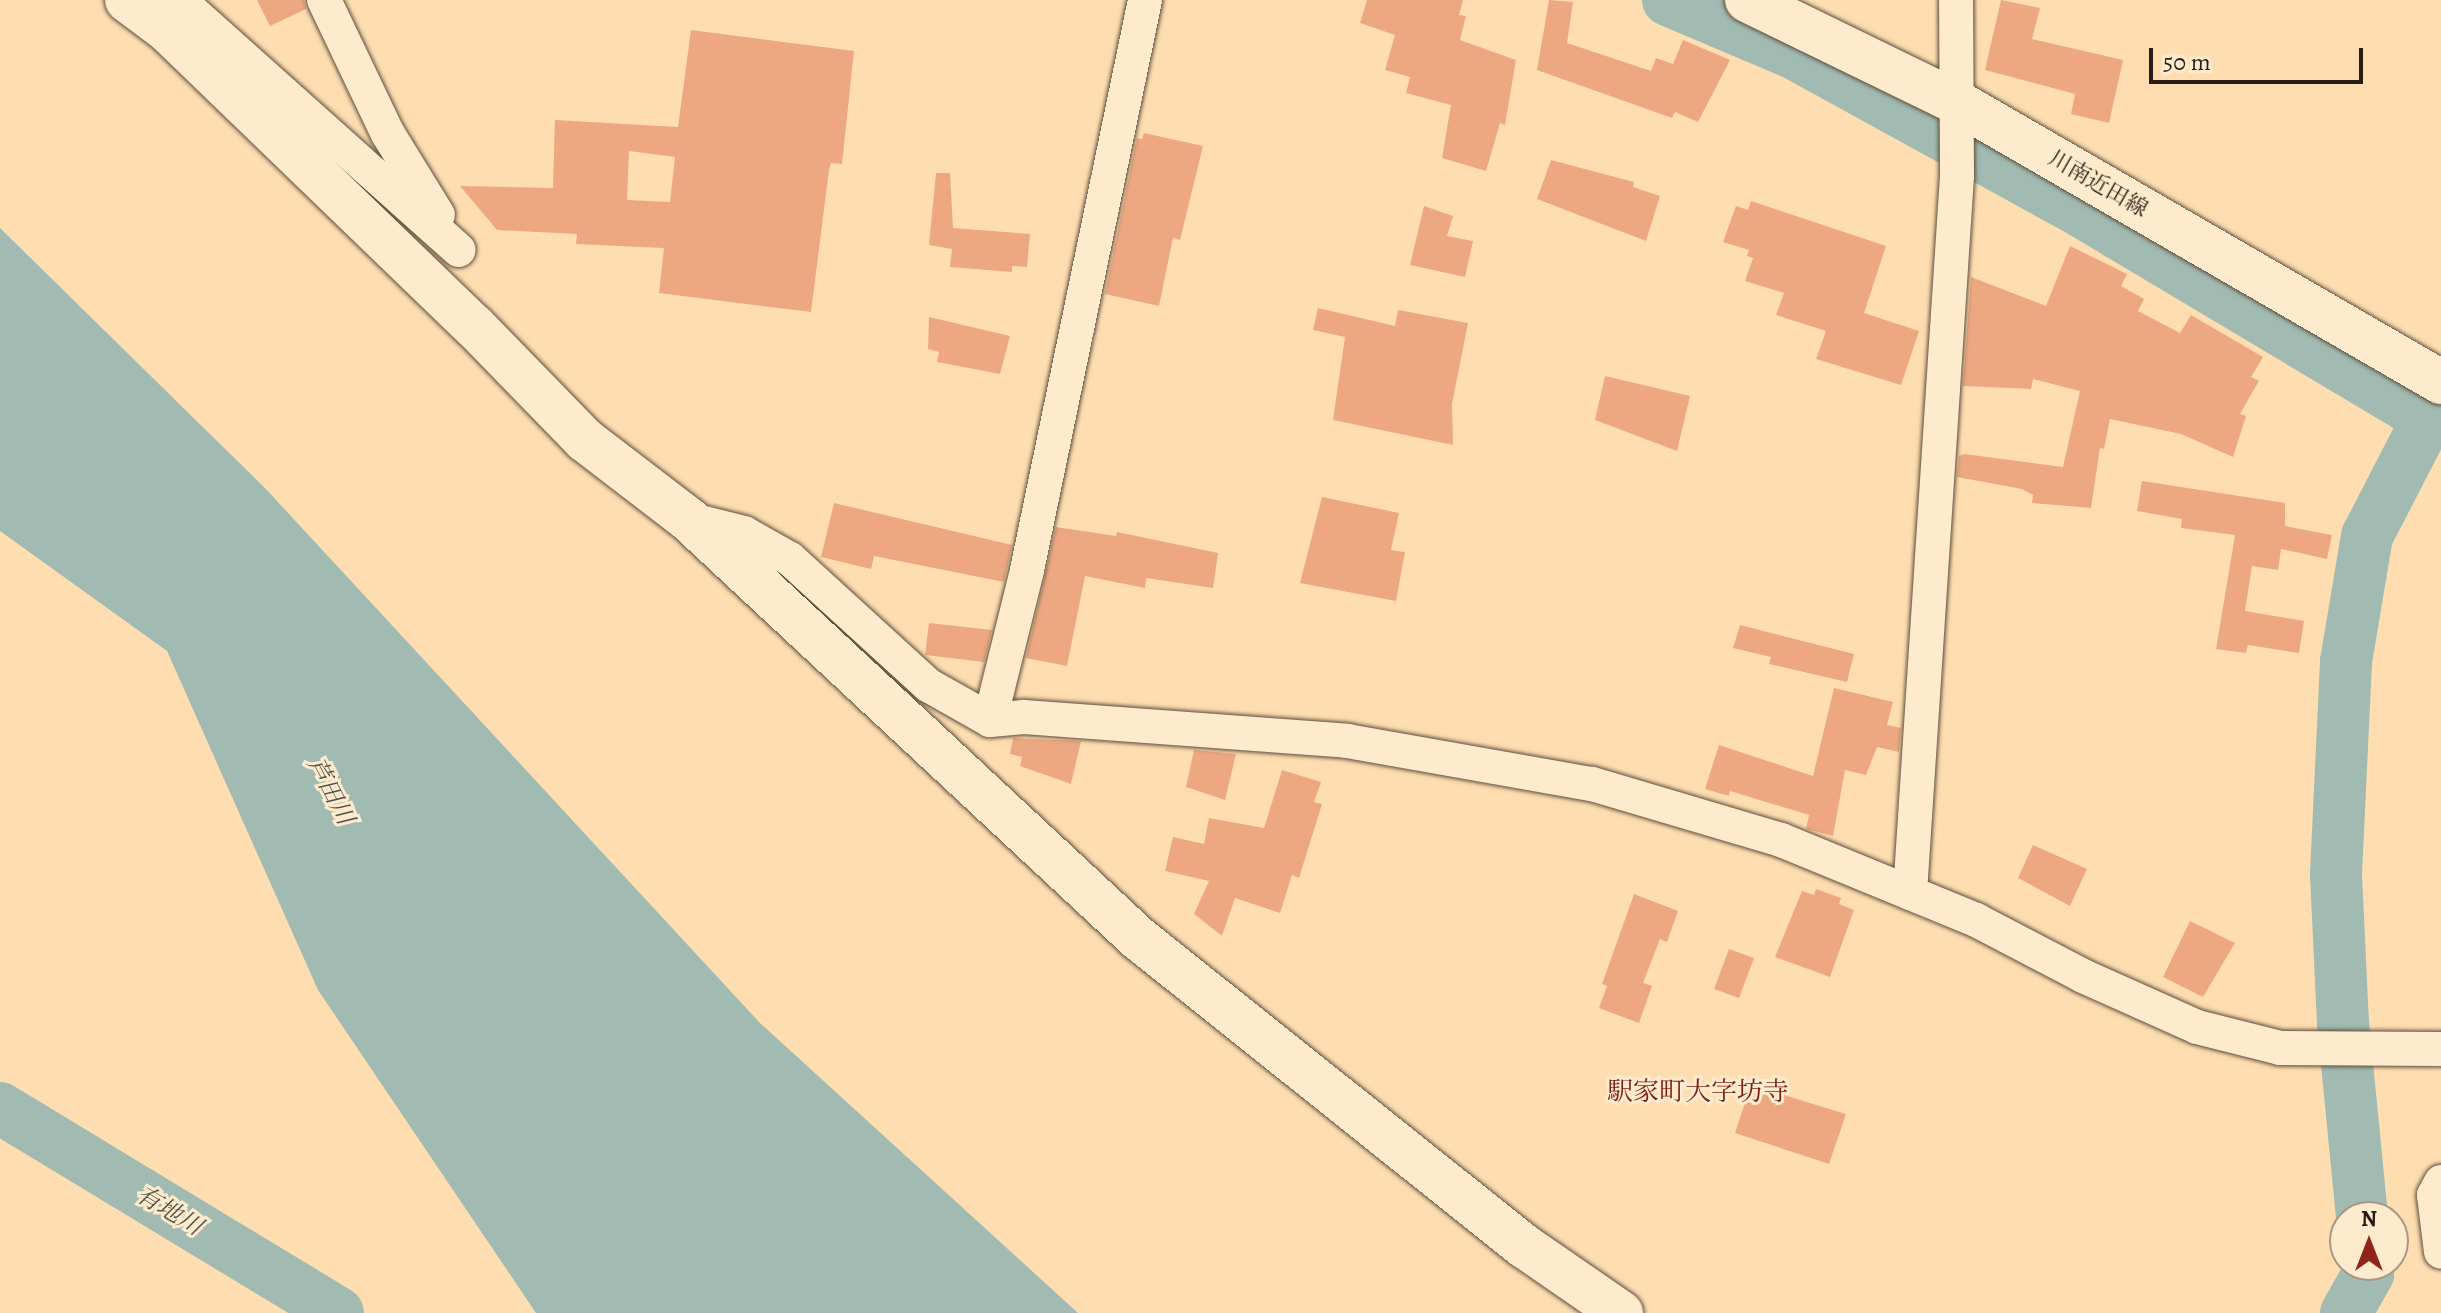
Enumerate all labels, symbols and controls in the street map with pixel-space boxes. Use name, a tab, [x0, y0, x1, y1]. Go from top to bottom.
scale bar	[2153, 32, 2367, 82]
text: 50 m	[2163, 46, 2211, 78]
street label: 川南近田線	[2044, 145, 2152, 223]
water label: 芦田川	[300, 752, 360, 830]
district label: 駅家町大字坊寺	[1607, 1076, 1789, 1108]
water label: 有地川	[131, 1180, 207, 1242]
north arrow	[2329, 1201, 2409, 1281]
text: N	[2361, 1204, 2377, 1234]

